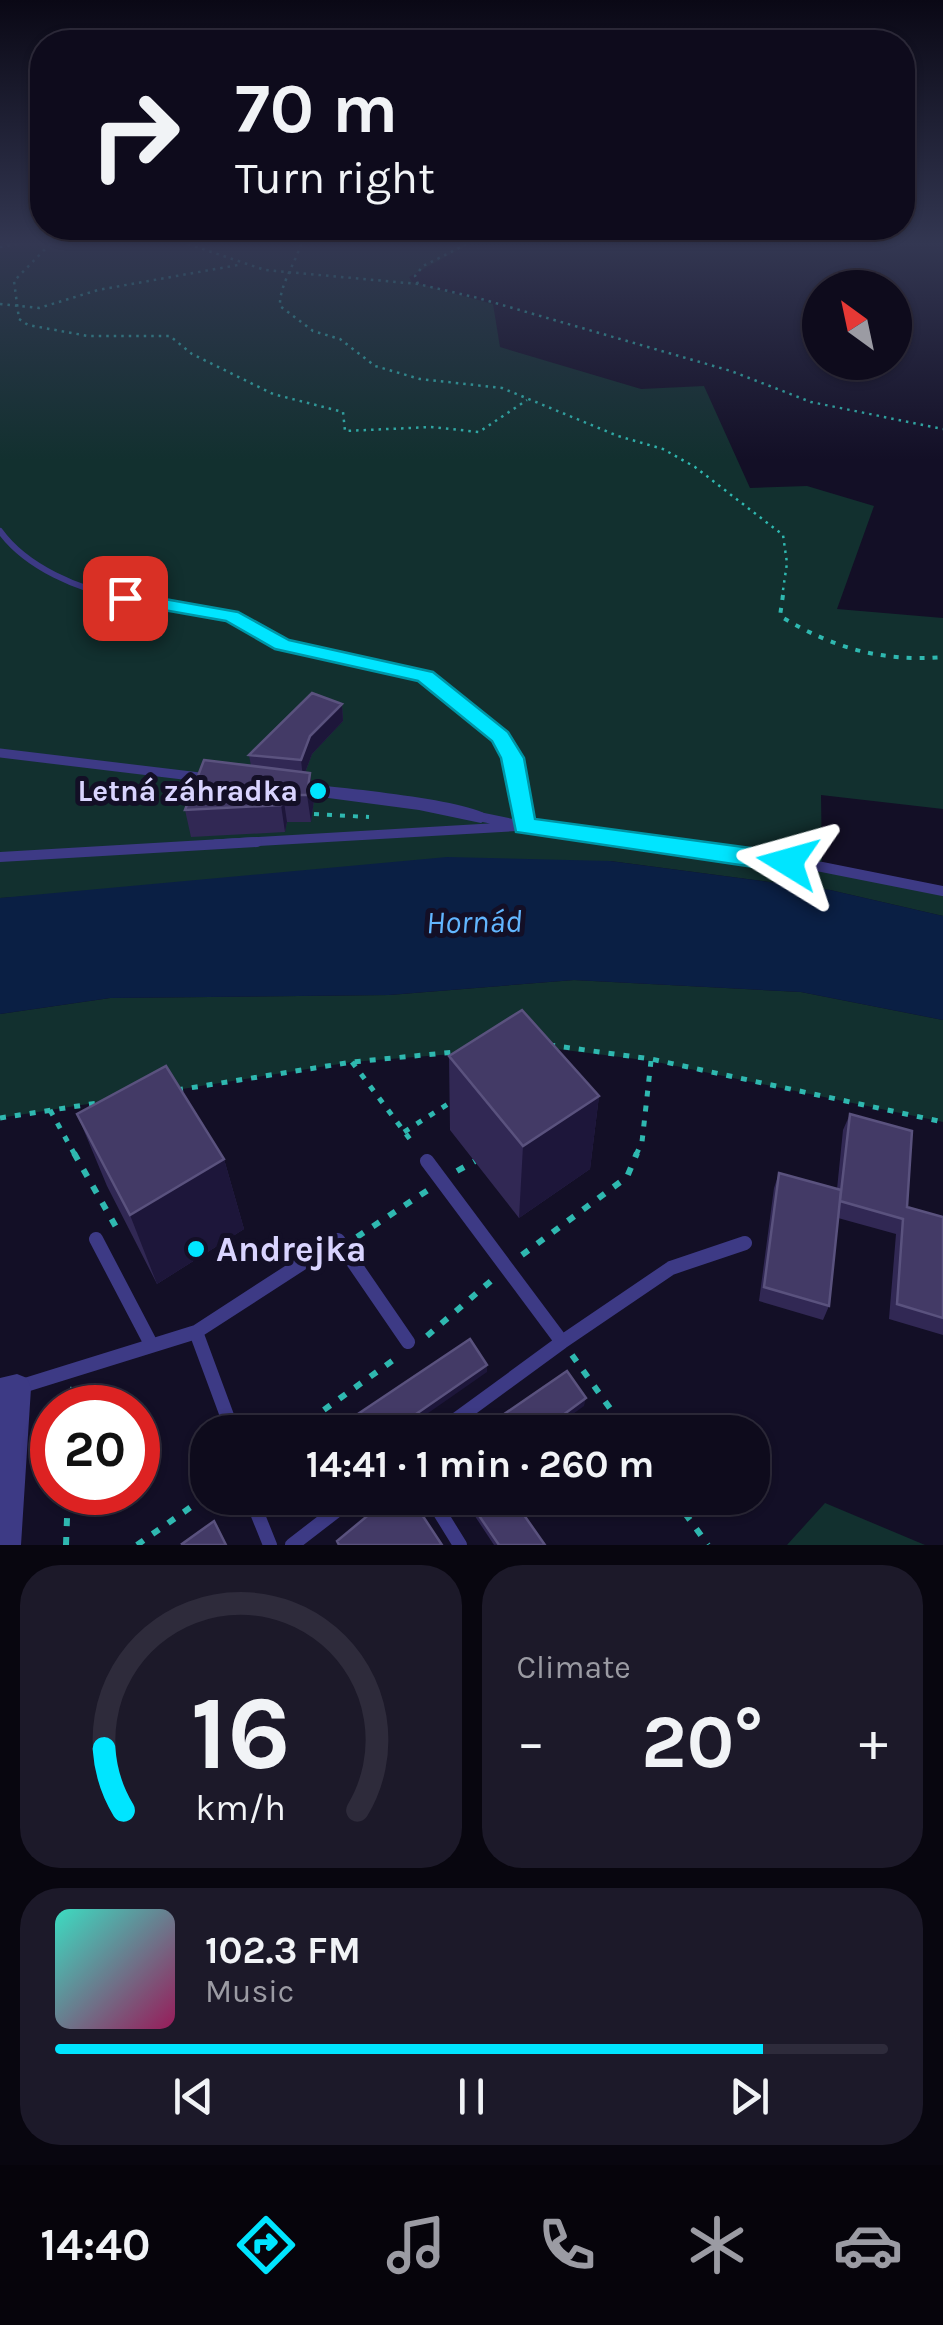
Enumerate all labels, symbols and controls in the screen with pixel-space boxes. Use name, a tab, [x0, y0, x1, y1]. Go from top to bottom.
text: 70 m	[235, 68, 398, 150]
icon: right	[70, 70, 200, 200]
text: Turn right	[235, 152, 435, 204]
north arrow	[802, 270, 912, 380]
map controls	[802, 270, 912, 380]
pin	[83, 556, 168, 641]
icon: arrive	[98, 571, 153, 626]
place label: Letná záhradka	[77, 773, 298, 809]
marker: Letná záhradka	[307, 780, 329, 802]
position arrow	[736, 810, 840, 914]
water label: Hornád	[425, 903, 523, 941]
place label: Andrejka	[216, 1229, 366, 1271]
marker: Andrejka	[185, 1238, 207, 1260]
speed limit sign: 20	[30, 1385, 160, 1515]
text: 14:41 · 1 min · 260 m	[306, 1442, 654, 1487]
text: Climate	[517, 1649, 631, 1686]
text: 16	[191, 1673, 291, 1794]
text: 20°	[641, 1698, 763, 1786]
text: −	[517, 1710, 545, 1774]
text: +	[859, 1710, 888, 1774]
text: km/h	[195, 1787, 286, 1829]
text: 102.3 FM	[205, 1928, 361, 1973]
text: Music	[205, 1973, 294, 2010]
icon: previous	[166, 2069, 221, 2124]
icon: pause	[444, 2069, 499, 2124]
icon: next	[722, 2069, 777, 2124]
icon: directions	[231, 2210, 301, 2280]
icon: music	[381, 2210, 451, 2280]
icon: phone	[532, 2210, 602, 2280]
icon: climate	[682, 2210, 752, 2280]
icon: car	[833, 2210, 903, 2280]
text: 14:40	[40, 2219, 150, 2271]

